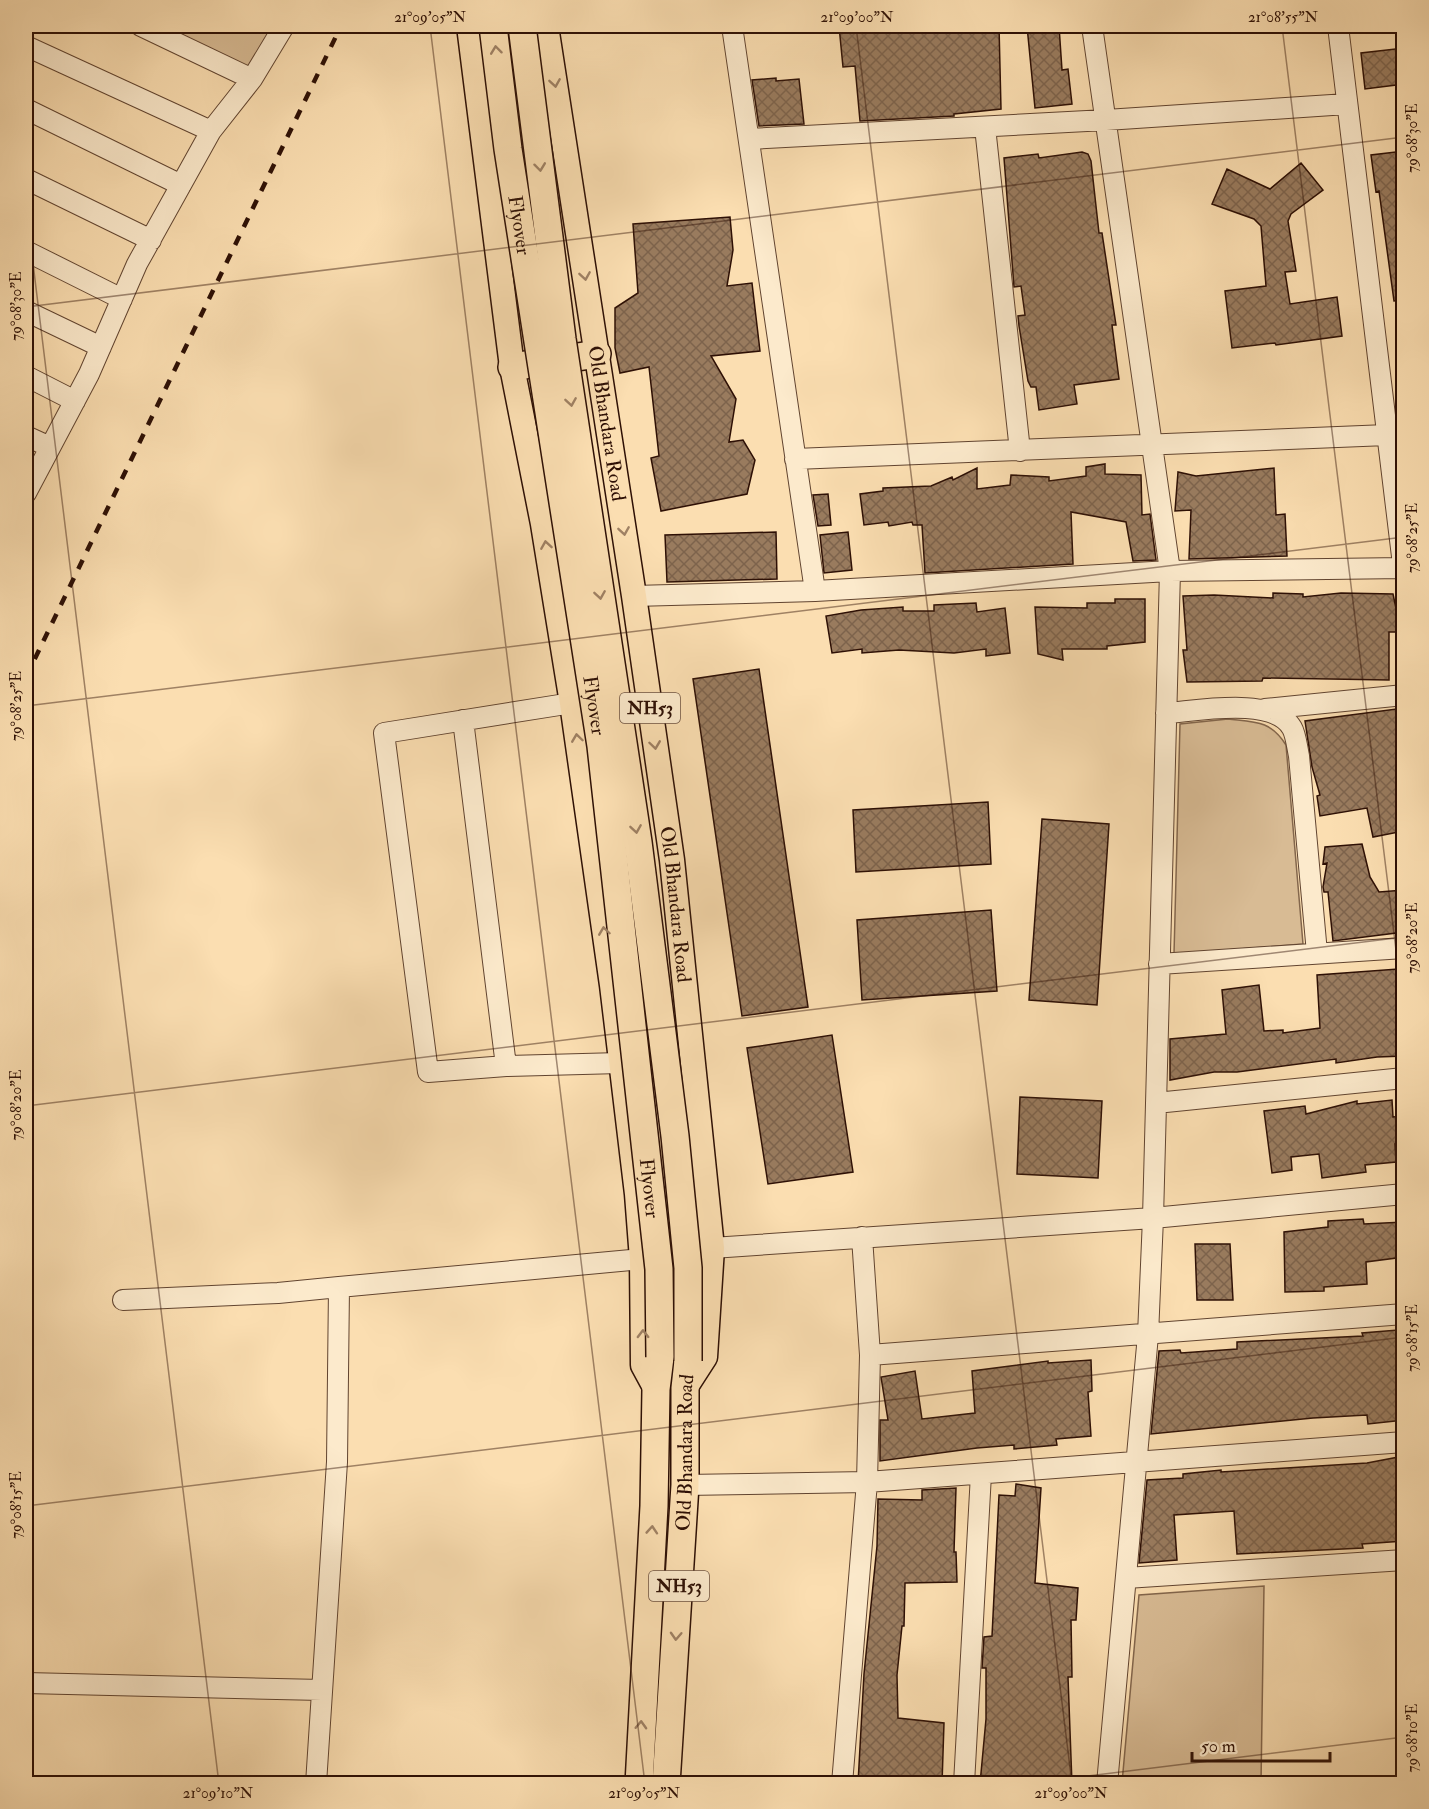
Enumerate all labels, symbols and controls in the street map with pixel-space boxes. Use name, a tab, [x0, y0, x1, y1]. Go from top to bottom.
text: 21°09'05"N	[394, 8, 466, 27]
text: 21°09'00"N	[821, 8, 894, 27]
text: 21°08'55"N	[1248, 8, 1319, 27]
one-way arrow	[490, 46, 502, 55]
one-way arrow	[548, 79, 560, 88]
text: 79°08'30"E	[1403, 103, 1422, 173]
one-way arrow	[533, 162, 546, 171]
street label: Flyover	[503, 194, 537, 257]
text: 79°08'30"E	[7, 271, 26, 341]
one-way arrow	[578, 271, 590, 281]
street label: Old Bhandara Road	[583, 344, 632, 503]
one-way arrow	[565, 397, 577, 406]
text: 79°08'25"E	[1403, 503, 1422, 573]
one-way arrow	[618, 526, 630, 536]
one-way arrow	[541, 541, 553, 550]
one-way arrow	[594, 590, 606, 599]
text: 79°08'25"E	[7, 671, 26, 741]
street label: Flyover	[578, 674, 612, 738]
road number: NH53	[620, 693, 680, 723]
one-way arrow	[571, 733, 583, 742]
one-way arrow	[649, 740, 661, 749]
one-way arrow	[629, 824, 641, 834]
street label: Old Bhandara Road	[655, 825, 697, 984]
text: 79°08'20"E	[1403, 902, 1422, 974]
one-way arrow	[599, 926, 611, 936]
text: 79°08'20"E	[7, 1069, 26, 1141]
street label: Flyover	[634, 1157, 666, 1220]
text: 79°08'15"E	[1403, 1304, 1422, 1372]
one-way arrow	[637, 1329, 649, 1338]
street label: Old Bhandara Road	[670, 1373, 699, 1532]
text: 79°08'15"E	[7, 1471, 26, 1539]
one-way arrow	[645, 1526, 658, 1535]
road number: NH53	[649, 1571, 709, 1601]
one-way arrow	[670, 1631, 683, 1640]
text: 79°08'10"E	[1403, 1703, 1422, 1772]
one-way arrow	[634, 1721, 647, 1730]
scale bar	[1192, 1725, 1330, 1763]
text: 50 m	[1201, 1735, 1236, 1758]
text: 21°09'10"N	[183, 1784, 254, 1803]
text: 21°09'05"N	[608, 1784, 680, 1803]
text: 21°09'00"N	[1035, 1784, 1108, 1803]

